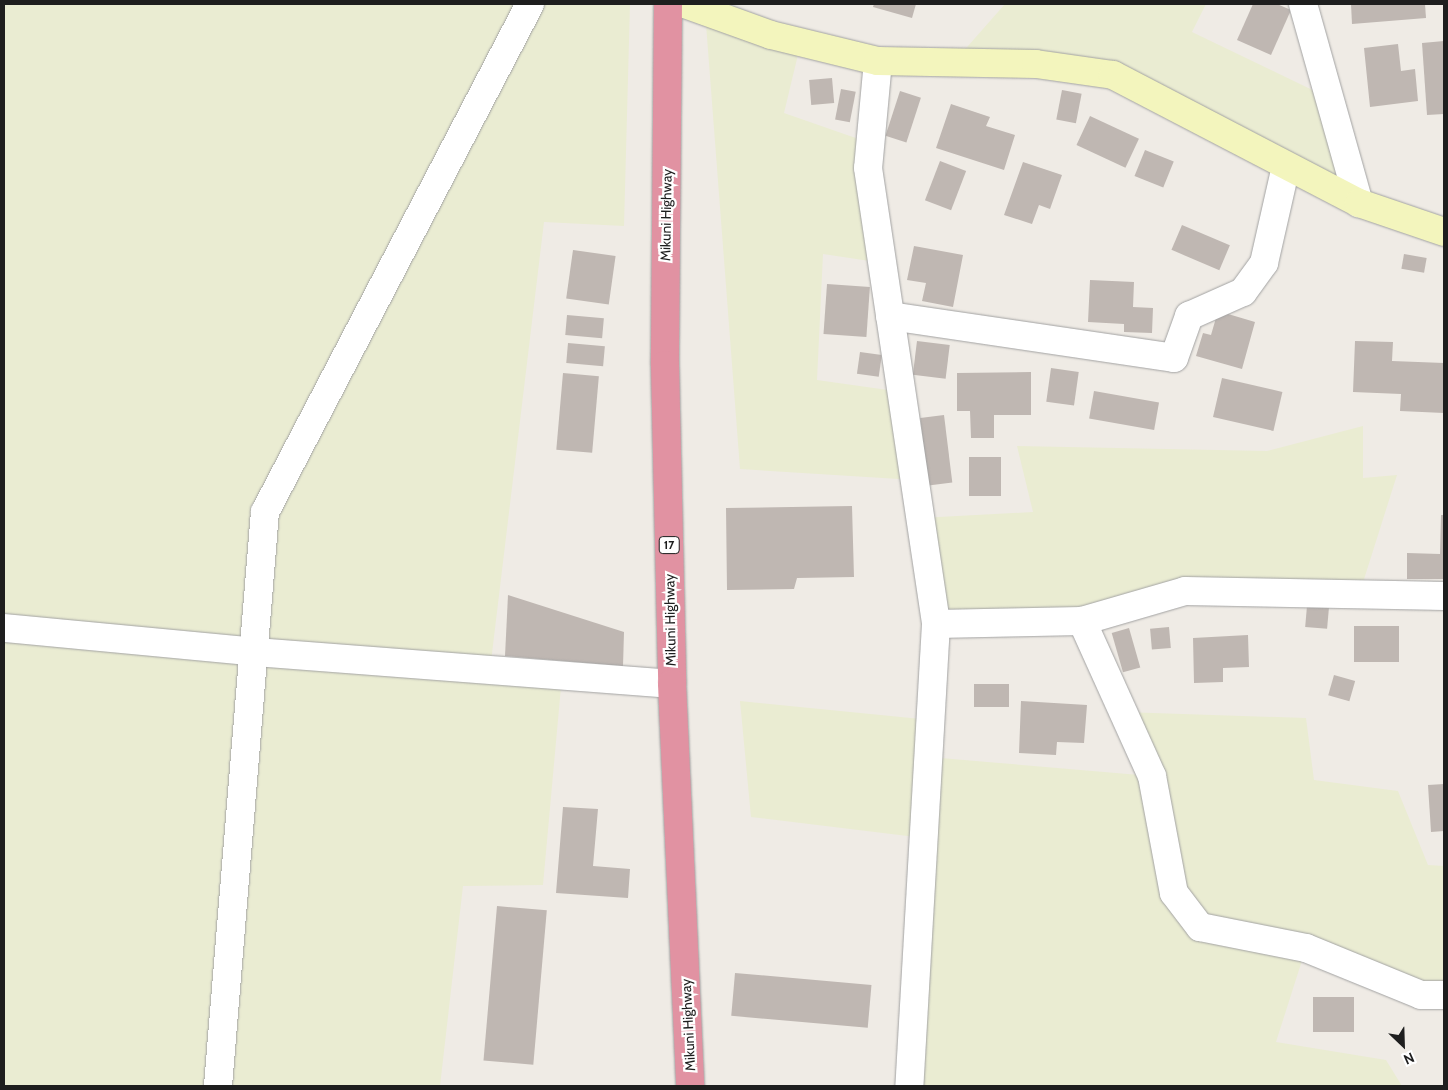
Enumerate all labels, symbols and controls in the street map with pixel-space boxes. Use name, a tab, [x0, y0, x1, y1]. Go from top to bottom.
street label: Mikuni Highway	[657, 169, 675, 261]
road number: 17	[658, 536, 680, 554]
street label: Mikuni Highway	[661, 574, 679, 666]
street label: Mikuni Highway	[677, 978, 699, 1072]
north arrow	[1378, 1020, 1428, 1070]
text: N	[1401, 1048, 1417, 1069]

